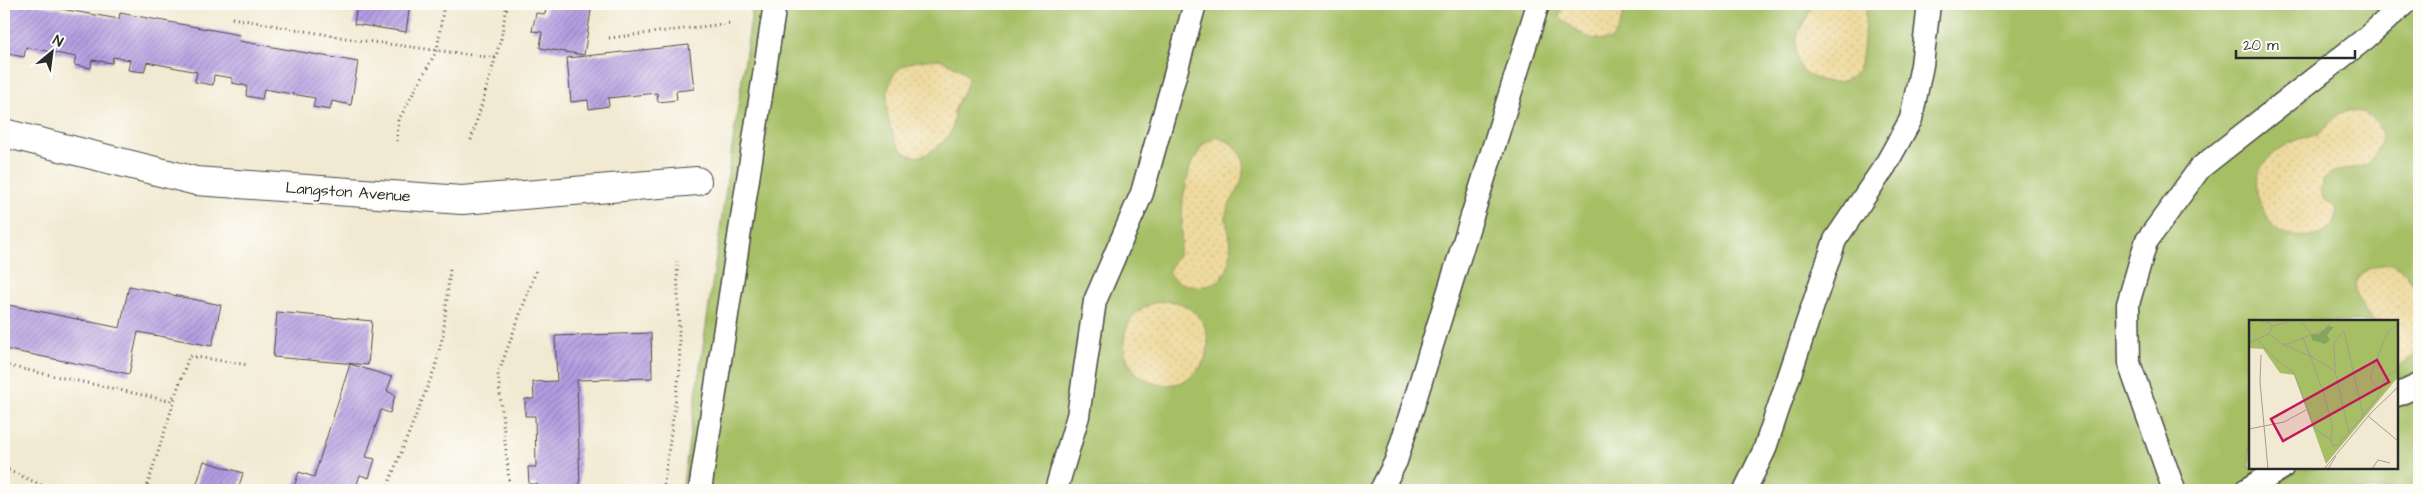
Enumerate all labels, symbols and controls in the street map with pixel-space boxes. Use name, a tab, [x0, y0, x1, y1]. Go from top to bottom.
north arrow	[28, 28, 78, 78]
scale bar	[2236, 28, 2354, 60]
text: N	[49, 31, 67, 52]
text: 20 m	[2243, 35, 2279, 56]
street label: Langston Avenue	[285, 177, 412, 208]
inset map	[2249, 320, 2398, 469]

